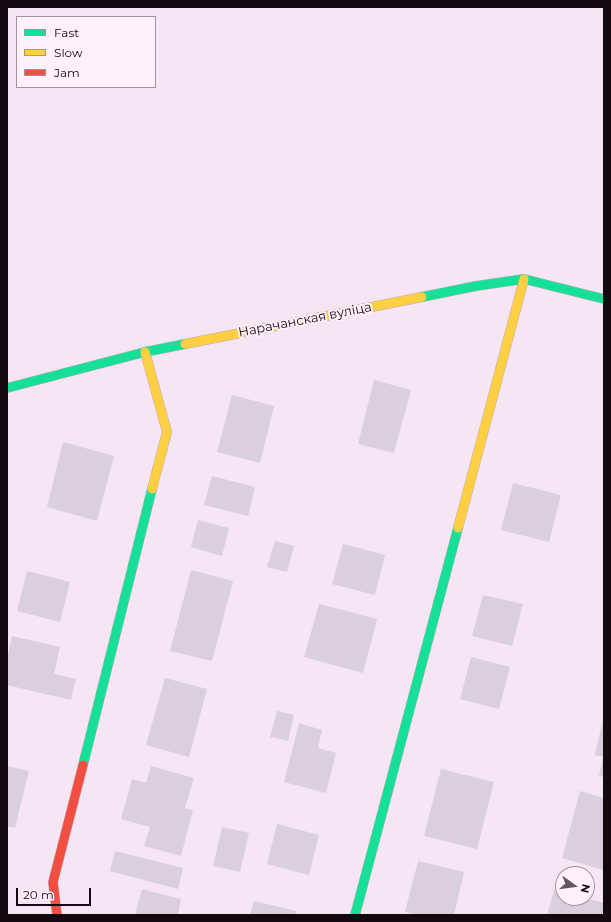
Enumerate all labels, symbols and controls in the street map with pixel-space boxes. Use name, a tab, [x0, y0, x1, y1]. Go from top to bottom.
legend	[16, 16, 156, 88]
text: Fast	[54, 25, 79, 40]
text: Slow	[54, 45, 83, 60]
text: Jam	[54, 65, 80, 80]
street label: Нарачанская вуліца	[237, 299, 373, 341]
north arrow	[555, 866, 595, 906]
scale bar	[18, 880, 93, 906]
text: N	[578, 883, 594, 895]
text: 20 m	[23, 887, 54, 902]

